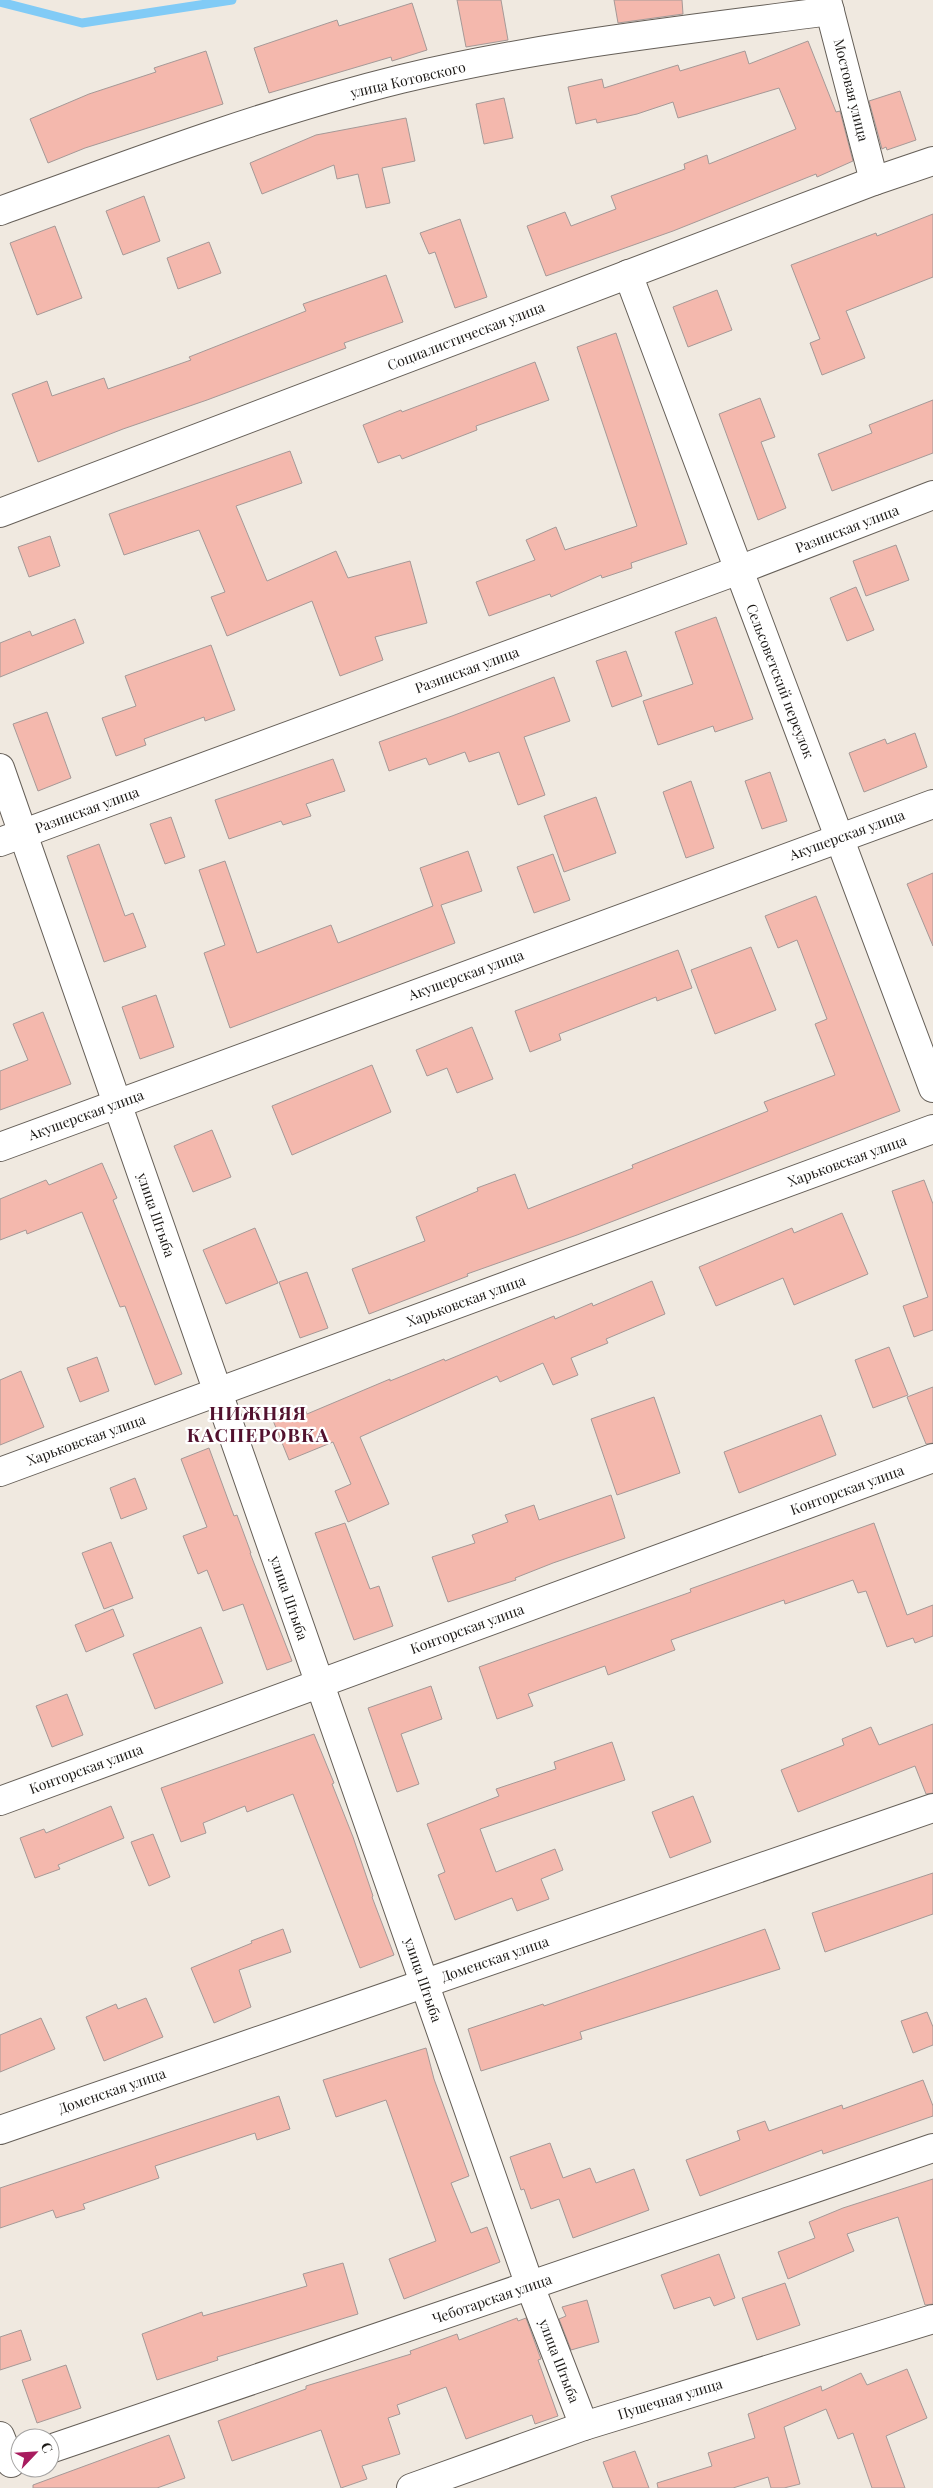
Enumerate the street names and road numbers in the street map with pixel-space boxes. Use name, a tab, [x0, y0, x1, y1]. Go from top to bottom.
street label: Мостовая улица	[830, 37, 873, 143]
street label: улица Котовского	[347, 57, 468, 102]
street label: Социалистическая улица	[384, 297, 547, 374]
street label: Разинская улица	[792, 500, 901, 557]
street label: Сельсоветский переулок	[742, 601, 819, 761]
street label: Разинская улица	[412, 642, 522, 697]
street label: Разинская улица	[32, 782, 142, 837]
street label: Акушерская улица	[786, 805, 907, 865]
street label: Акушерская улица	[405, 945, 526, 1005]
street label: Акушерская улица	[25, 1085, 146, 1145]
street label: Харьковская улица	[785, 1130, 909, 1191]
street label: улица Штыба	[133, 1169, 180, 1260]
street label: Харьковская улица	[404, 1270, 528, 1331]
street label: Харьковская улица	[24, 1409, 148, 1470]
street label: Конторская улица	[787, 1460, 906, 1519]
street label: улица Штыба	[266, 1552, 313, 1643]
street label: Конторская улица	[407, 1599, 526, 1658]
street label: Конторская улица	[26, 1739, 145, 1798]
street label: Доменская улица	[439, 1931, 551, 1986]
street label: улица Штыба	[400, 1934, 447, 2025]
street label: Доменская улица	[56, 2063, 168, 2118]
street label: Чеботарская улица	[430, 2269, 554, 2328]
street label: улица Штыба	[534, 2315, 584, 2405]
street label: Пушечная улица	[615, 2374, 725, 2423]

